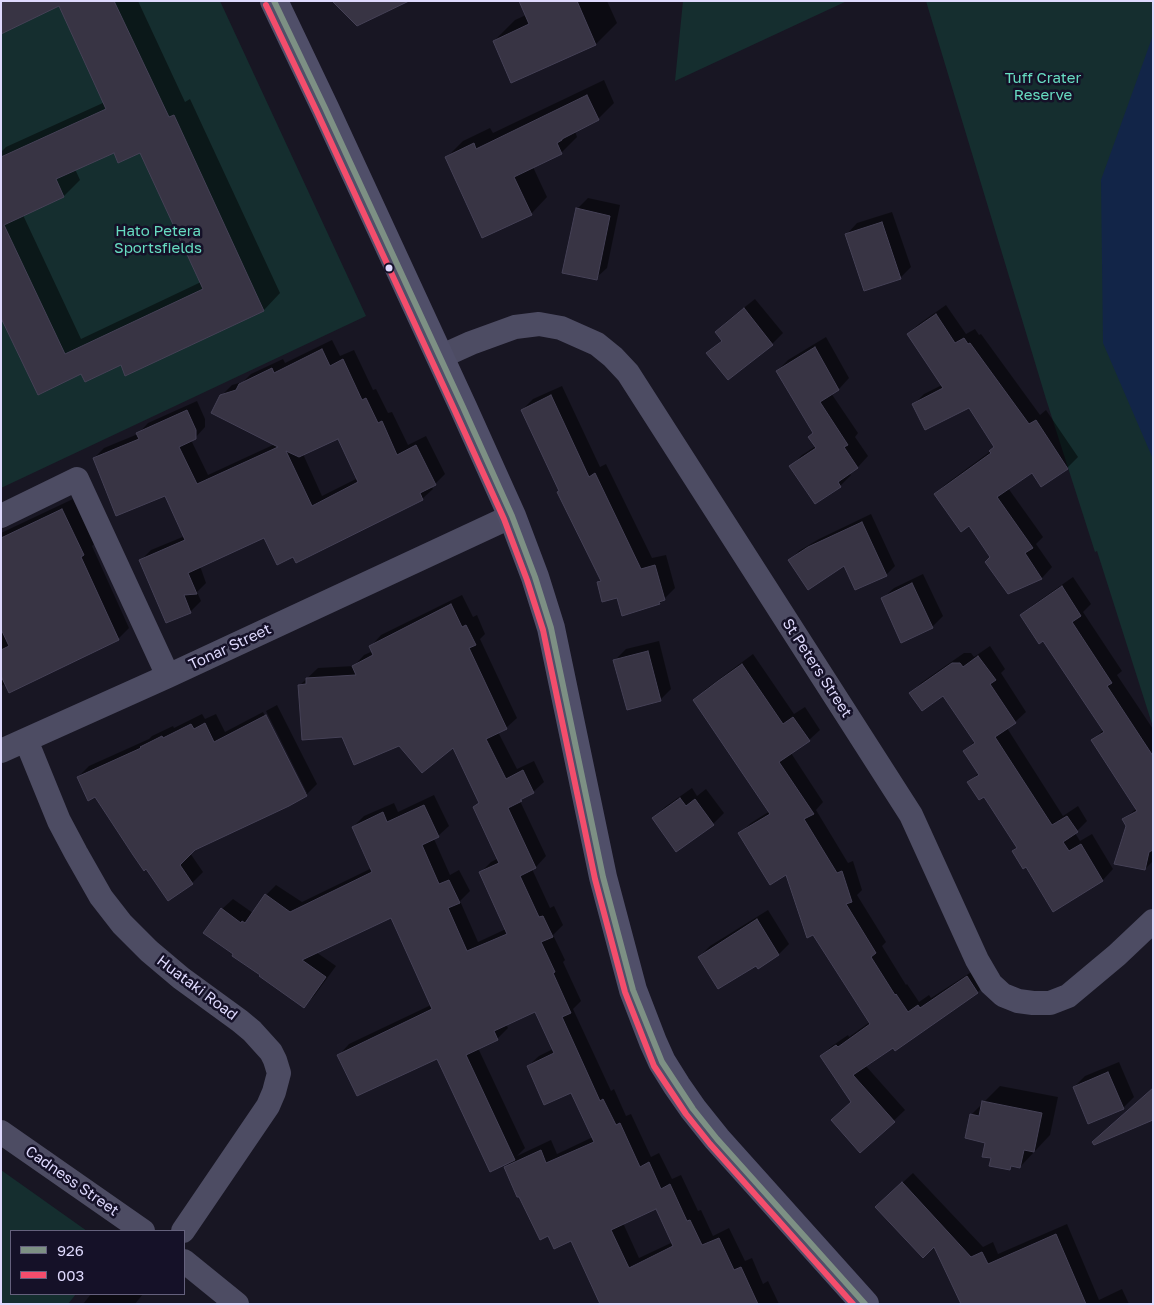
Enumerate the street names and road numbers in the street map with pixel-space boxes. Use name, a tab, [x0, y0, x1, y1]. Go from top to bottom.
street label: St Peters Street	[778, 615, 856, 721]
street label: Tonar Street	[186, 620, 274, 674]
street label: Huataki Road	[153, 952, 241, 1024]
street label: Cadness Street	[22, 1142, 122, 1220]

